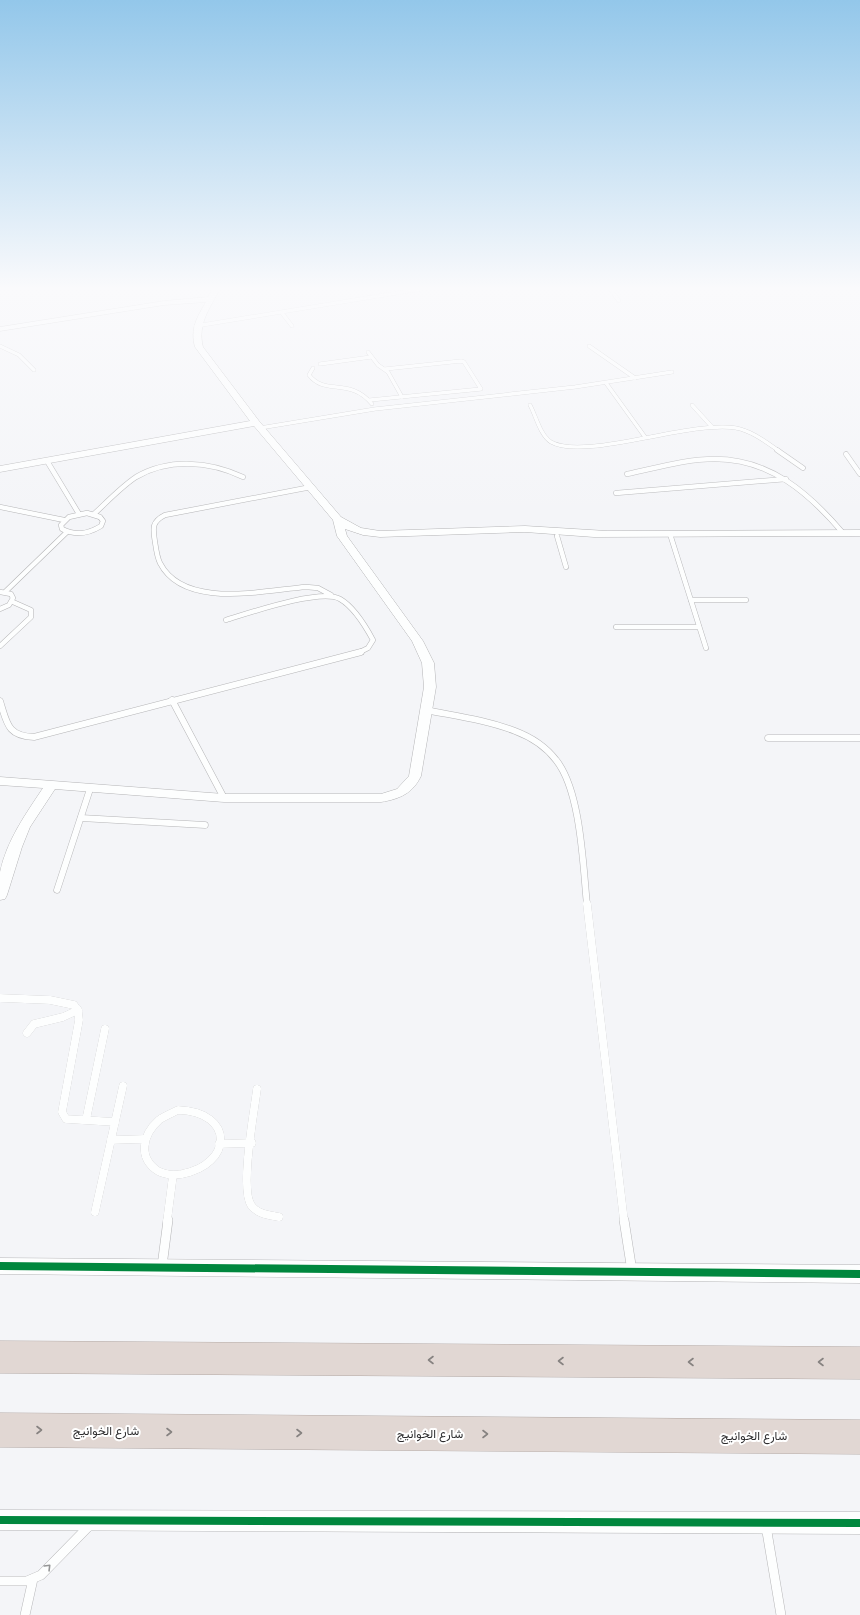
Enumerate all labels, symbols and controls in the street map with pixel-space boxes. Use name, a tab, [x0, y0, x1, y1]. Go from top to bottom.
one-way arrow	[428, 1356, 434, 1364]
one-way arrow	[558, 1357, 564, 1365]
one-way arrow	[688, 1358, 694, 1366]
one-way arrow	[818, 1358, 824, 1366]
street label: شارع الخوانيج	[73, 1424, 139, 1440]
one-way arrow	[36, 1426, 42, 1435]
street label: شارع الخوانيج	[397, 1427, 463, 1443]
one-way arrow	[166, 1428, 172, 1436]
one-way arrow	[296, 1429, 302, 1437]
street label: شارع الخوانيج	[721, 1429, 787, 1445]
one-way arrow	[482, 1430, 488, 1438]
one-way arrow	[43, 1564, 51, 1572]

